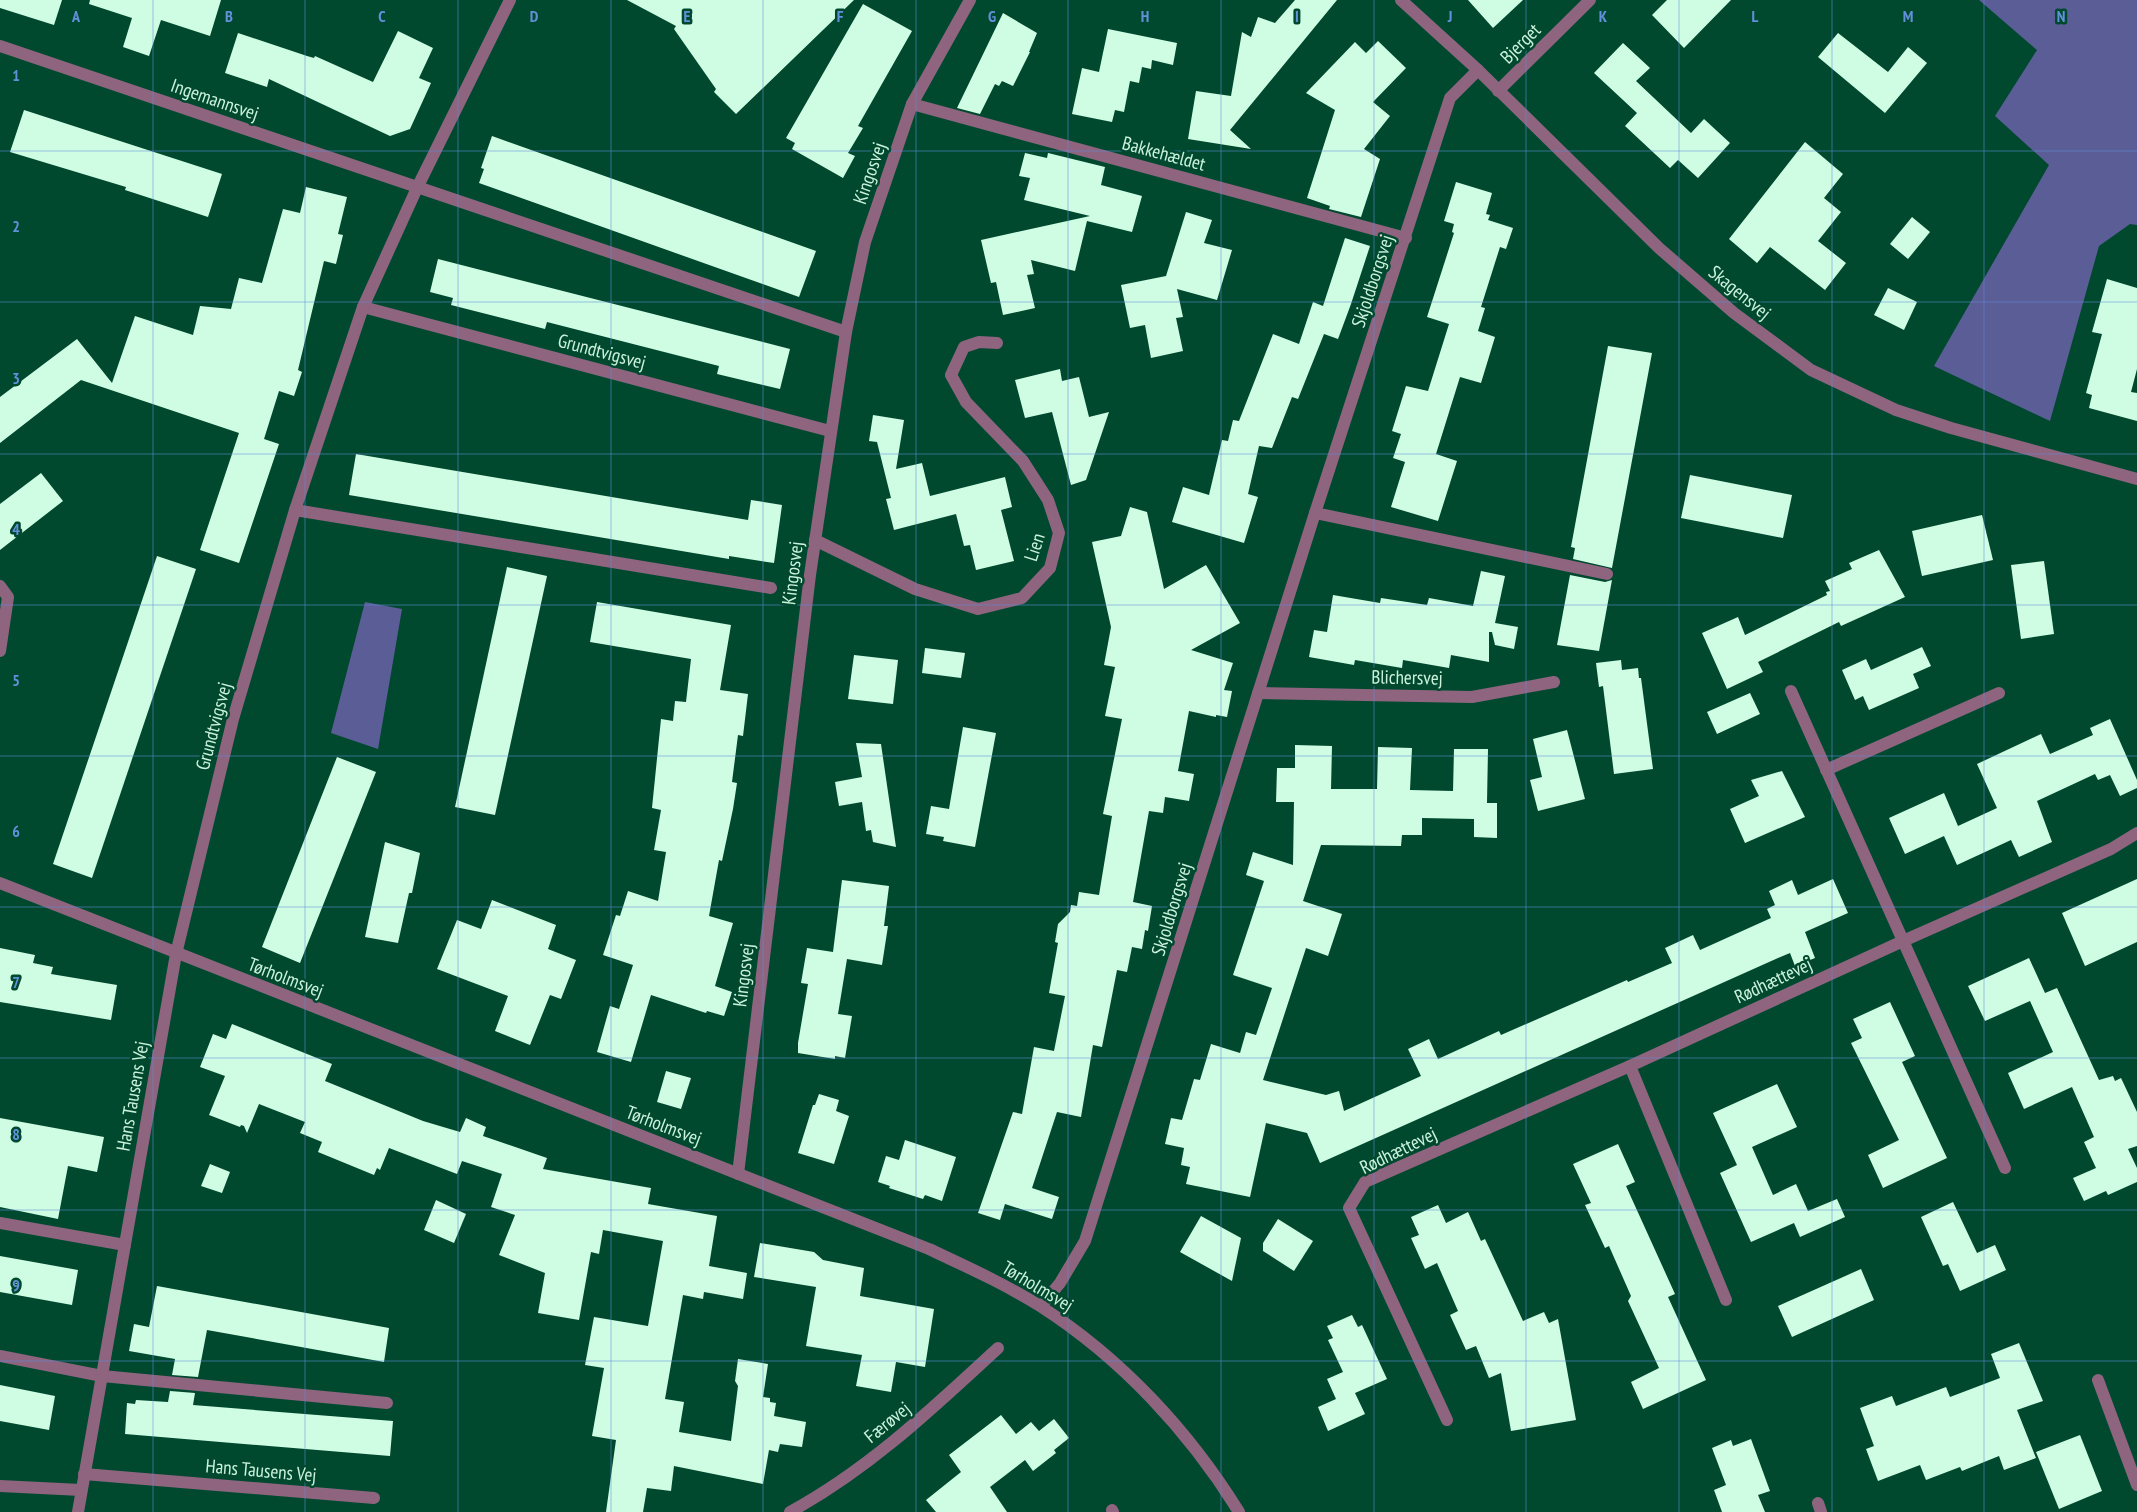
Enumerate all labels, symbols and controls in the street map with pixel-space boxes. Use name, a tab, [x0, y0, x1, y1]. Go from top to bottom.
text: A	[71, 6, 81, 26]
text: B	[225, 6, 233, 26]
text: C	[378, 6, 386, 26]
text: D	[530, 6, 539, 26]
text: E	[684, 6, 691, 26]
text: F	[837, 6, 844, 26]
text: G	[988, 6, 996, 26]
text: H	[1141, 6, 1149, 26]
text: I	[1295, 6, 1299, 26]
text: J	[1447, 6, 1452, 26]
text: K	[1599, 6, 1608, 26]
text: L	[1752, 6, 1759, 26]
text: M	[1903, 6, 1913, 26]
text: N	[2057, 6, 2065, 26]
street label: Bjerget	[1495, 17, 1546, 68]
text: 1	[12, 65, 20, 85]
street label: Ingemannsvej	[168, 73, 262, 125]
street label: Bakkehældet	[1120, 130, 1209, 176]
street label: Kingosvej	[847, 139, 891, 207]
text: 2	[12, 216, 20, 236]
street label: Skjoldborgsvej	[1346, 232, 1398, 330]
street label: Skagensvej	[1704, 260, 1776, 324]
street label: Grundtvigsvej	[555, 328, 649, 374]
text: 3	[12, 368, 20, 388]
text: 4	[12, 519, 20, 539]
street label: Lien	[1018, 530, 1050, 564]
street label: Kingosvej	[776, 540, 808, 606]
street label: Blichersvej	[1371, 664, 1443, 690]
text: 5	[12, 670, 20, 690]
street label: Grundtvigsvej	[190, 679, 236, 773]
text: 6	[12, 821, 20, 841]
street label: Skjoldborgsvej	[1145, 860, 1197, 958]
street label: Kingosvej	[727, 942, 759, 1008]
street label: Tørholmsvej	[245, 952, 327, 1002]
street label: Rødhættevej	[1731, 952, 1815, 1008]
text: 7	[12, 972, 20, 992]
street label: Hans Tausens Vej	[111, 1039, 153, 1153]
street label: Tørholmsvej	[623, 1100, 705, 1150]
street label: Rødhættevej	[1356, 1121, 1440, 1179]
text: 8	[12, 1124, 20, 1144]
street label: Tørholmsvej	[998, 1255, 1078, 1317]
text: 9	[12, 1275, 20, 1295]
street label: Færøvej	[859, 1396, 915, 1448]
street label: Hans Tausens Vej	[205, 1453, 317, 1487]

